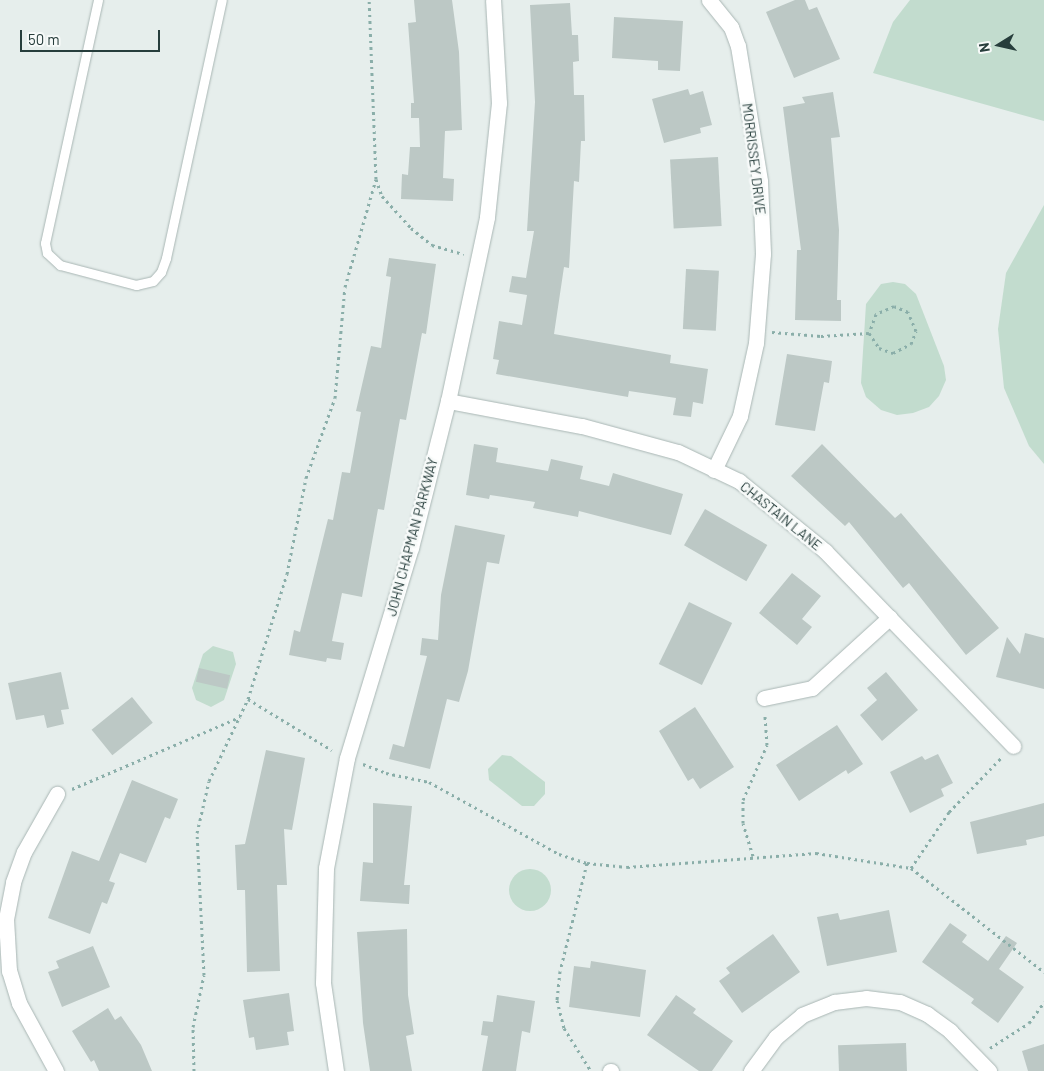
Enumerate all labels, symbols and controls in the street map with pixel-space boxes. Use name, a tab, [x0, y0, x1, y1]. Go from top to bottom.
scale bar	[22, 20, 162, 52]
north arrow	[974, 20, 1024, 70]
text: 50 m	[28, 30, 60, 48]
text: N	[975, 42, 993, 54]
street label: MORRISSEY DRIVE	[739, 102, 769, 216]
street label: JOHN CHAPMAN PARKWAY	[383, 456, 441, 618]
street label: CHASTAIN LANE	[737, 478, 825, 554]

